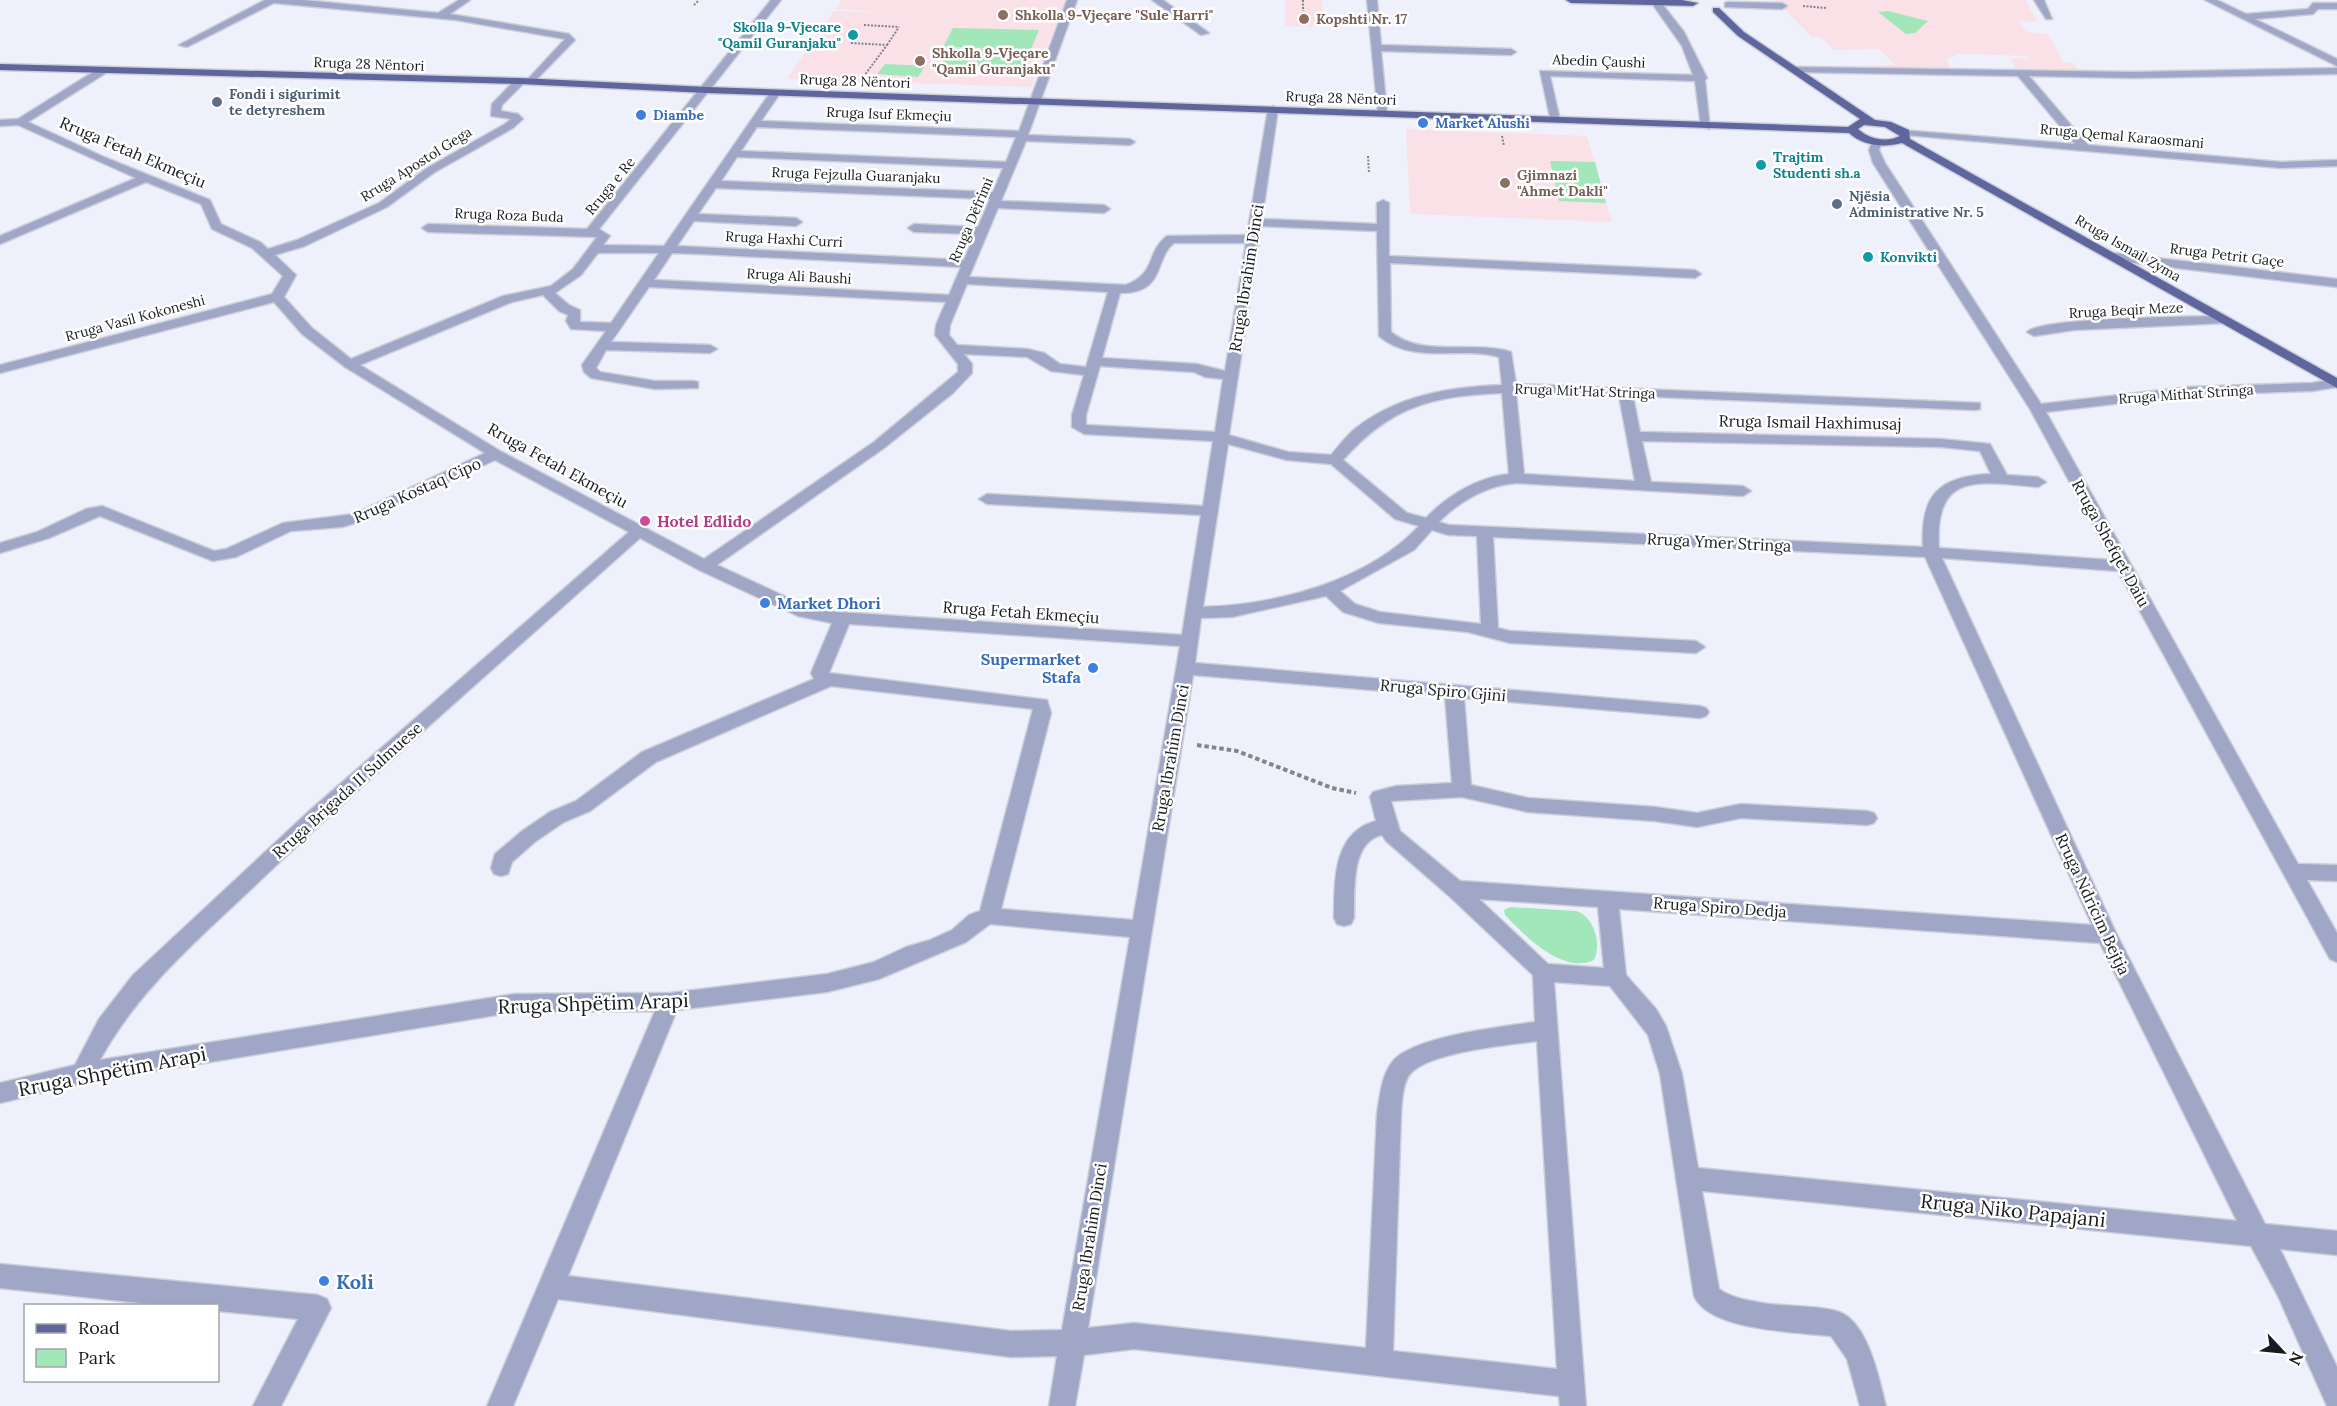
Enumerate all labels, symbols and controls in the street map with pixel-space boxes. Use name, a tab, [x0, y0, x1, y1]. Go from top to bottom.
place label: Shkolla 9-Vjeçare "Sule Harri"	[1015, 6, 1213, 24]
marker: Shkolla 9-Vjeçare "Sule Harri"	[996, 8, 1010, 22]
place label: Kopshti Nr. 17	[1316, 10, 1408, 28]
marker: Kopshti Nr. 17	[1297, 12, 1311, 26]
place label: Skolla 9-Vjecare "Qamil Guranjaku"	[718, 18, 841, 52]
marker: Skolla 9-Vjecare "Qamil Guranjaku"	[846, 28, 860, 42]
place label: Shkolla 9-Vjeçare "Qamil Guranjaku"	[932, 44, 1055, 78]
street label: Abedin Çaushi	[1551, 50, 1646, 72]
street label: Rruga 28 Nëntori	[313, 53, 425, 75]
marker: Shkolla 9-Vjeçare "Qamil Guranjaku"	[913, 54, 927, 68]
street label: Rruga 28 Nëntori	[799, 70, 911, 92]
place label: Fondi i sigurimit te detyreshem	[229, 85, 341, 119]
street label: Rruga 28 Nëntori	[1285, 87, 1397, 109]
marker: Fondi i sigurimit te detyreshem	[210, 95, 224, 109]
street label: Rruga Isuf Ekmeçiu	[826, 103, 952, 125]
place label: Diambe	[653, 106, 704, 124]
marker: Diambe	[634, 108, 648, 122]
street label: Rruga Fetah Ekmeçiu	[57, 112, 210, 192]
place label: Market Alushi	[1435, 114, 1530, 132]
marker: Market Alushi	[1416, 116, 1430, 130]
street label: Rruga Qemal Karaosmani	[2039, 120, 2205, 152]
street label: Rruga Apostol Gega	[357, 122, 475, 206]
place label: Trajtim Studenti sh.a	[1773, 148, 1861, 182]
street label: Rruga e Re	[581, 153, 639, 219]
marker: Trajtim Studenti sh.a	[1754, 158, 1768, 172]
street label: Rruga Fejzulla Guaranjaku	[771, 163, 941, 187]
place label: Gjimnazi "Ahmet Dakli"	[1517, 166, 1608, 200]
street label: Rruga Dëfrimi	[945, 175, 997, 265]
marker: Gjimnazi "Ahmet Dakli"	[1498, 176, 1512, 190]
place label: Njësia Administrative Nr. 5	[1849, 187, 1984, 221]
marker: Njësia Administrative Nr. 5	[1830, 197, 1844, 211]
street label: Rruga Ibrahim Dinci	[1224, 203, 1268, 353]
street label: Rruga Roza Buda	[454, 204, 564, 226]
street label: Rruga Ismail Zyma	[2072, 210, 2184, 286]
street label: Rruga Haxhi Curri	[725, 227, 843, 251]
street label: Rruga Petrit Gaçe	[2169, 239, 2286, 271]
place label: Konvikti	[1880, 248, 1937, 266]
marker: Konvikti	[1861, 250, 1875, 264]
street label: Rruga Ali Baushi	[746, 264, 852, 288]
street label: Rruga Vasil Kokoneshi	[63, 291, 207, 345]
street label: Rruga Beqir Meze	[2068, 298, 2184, 322]
street label: Rruga Mit'Hat Stringa	[1514, 380, 1656, 402]
street label: Rruga Mithat Stringa	[2118, 380, 2254, 408]
street label: Rruga Ismail Haxhimusaj	[1718, 410, 1902, 434]
street label: Rruga Fetah Ekmeçiu	[484, 418, 632, 512]
street label: Rruga Kostaq Cipo	[350, 453, 484, 527]
street label: Rruga Shefqet Daiu	[2068, 476, 2155, 611]
place label: Hotel Edlido	[657, 511, 751, 531]
marker: Hotel Edlido	[638, 514, 652, 528]
street label: Rruga Ymer Stringa	[1646, 528, 1792, 556]
place label: Market Dhori	[777, 593, 881, 613]
marker: Market Dhori	[758, 596, 772, 610]
street label: Rruga Fetah Ekmeçiu	[942, 597, 1101, 627]
place label: Supermarket Stafa	[981, 649, 1082, 687]
marker: Supermarket Stafa	[1086, 661, 1100, 675]
street label: Rruga Spiro Gjini	[1379, 675, 1507, 705]
street label: Rruga Ibrahim Dinci	[1147, 683, 1193, 833]
street label: Rruga Brigada II Sulmuese	[268, 717, 426, 863]
street label: Rruga Ndricim Bejtja	[2051, 830, 2135, 978]
street label: Rruga Spiro Dedja	[1653, 892, 1787, 922]
street label: Rruga Shpëtim Arapi	[497, 987, 689, 1019]
street label: Rruga Shpëtim Arapi	[16, 1040, 208, 1102]
street label: Rruga Ibrahim Dinci	[1067, 1162, 1111, 1312]
street label: Rruga Niko Papajani	[1919, 1188, 2107, 1232]
place label: Koli	[336, 1269, 374, 1294]
marker: Koli	[317, 1274, 331, 1288]
legend	[24, 1304, 219, 1382]
text: Road	[78, 1316, 120, 1339]
north arrow	[2253, 1322, 2313, 1382]
text: Park	[78, 1346, 116, 1369]
text: N	[2285, 1349, 2308, 1369]

